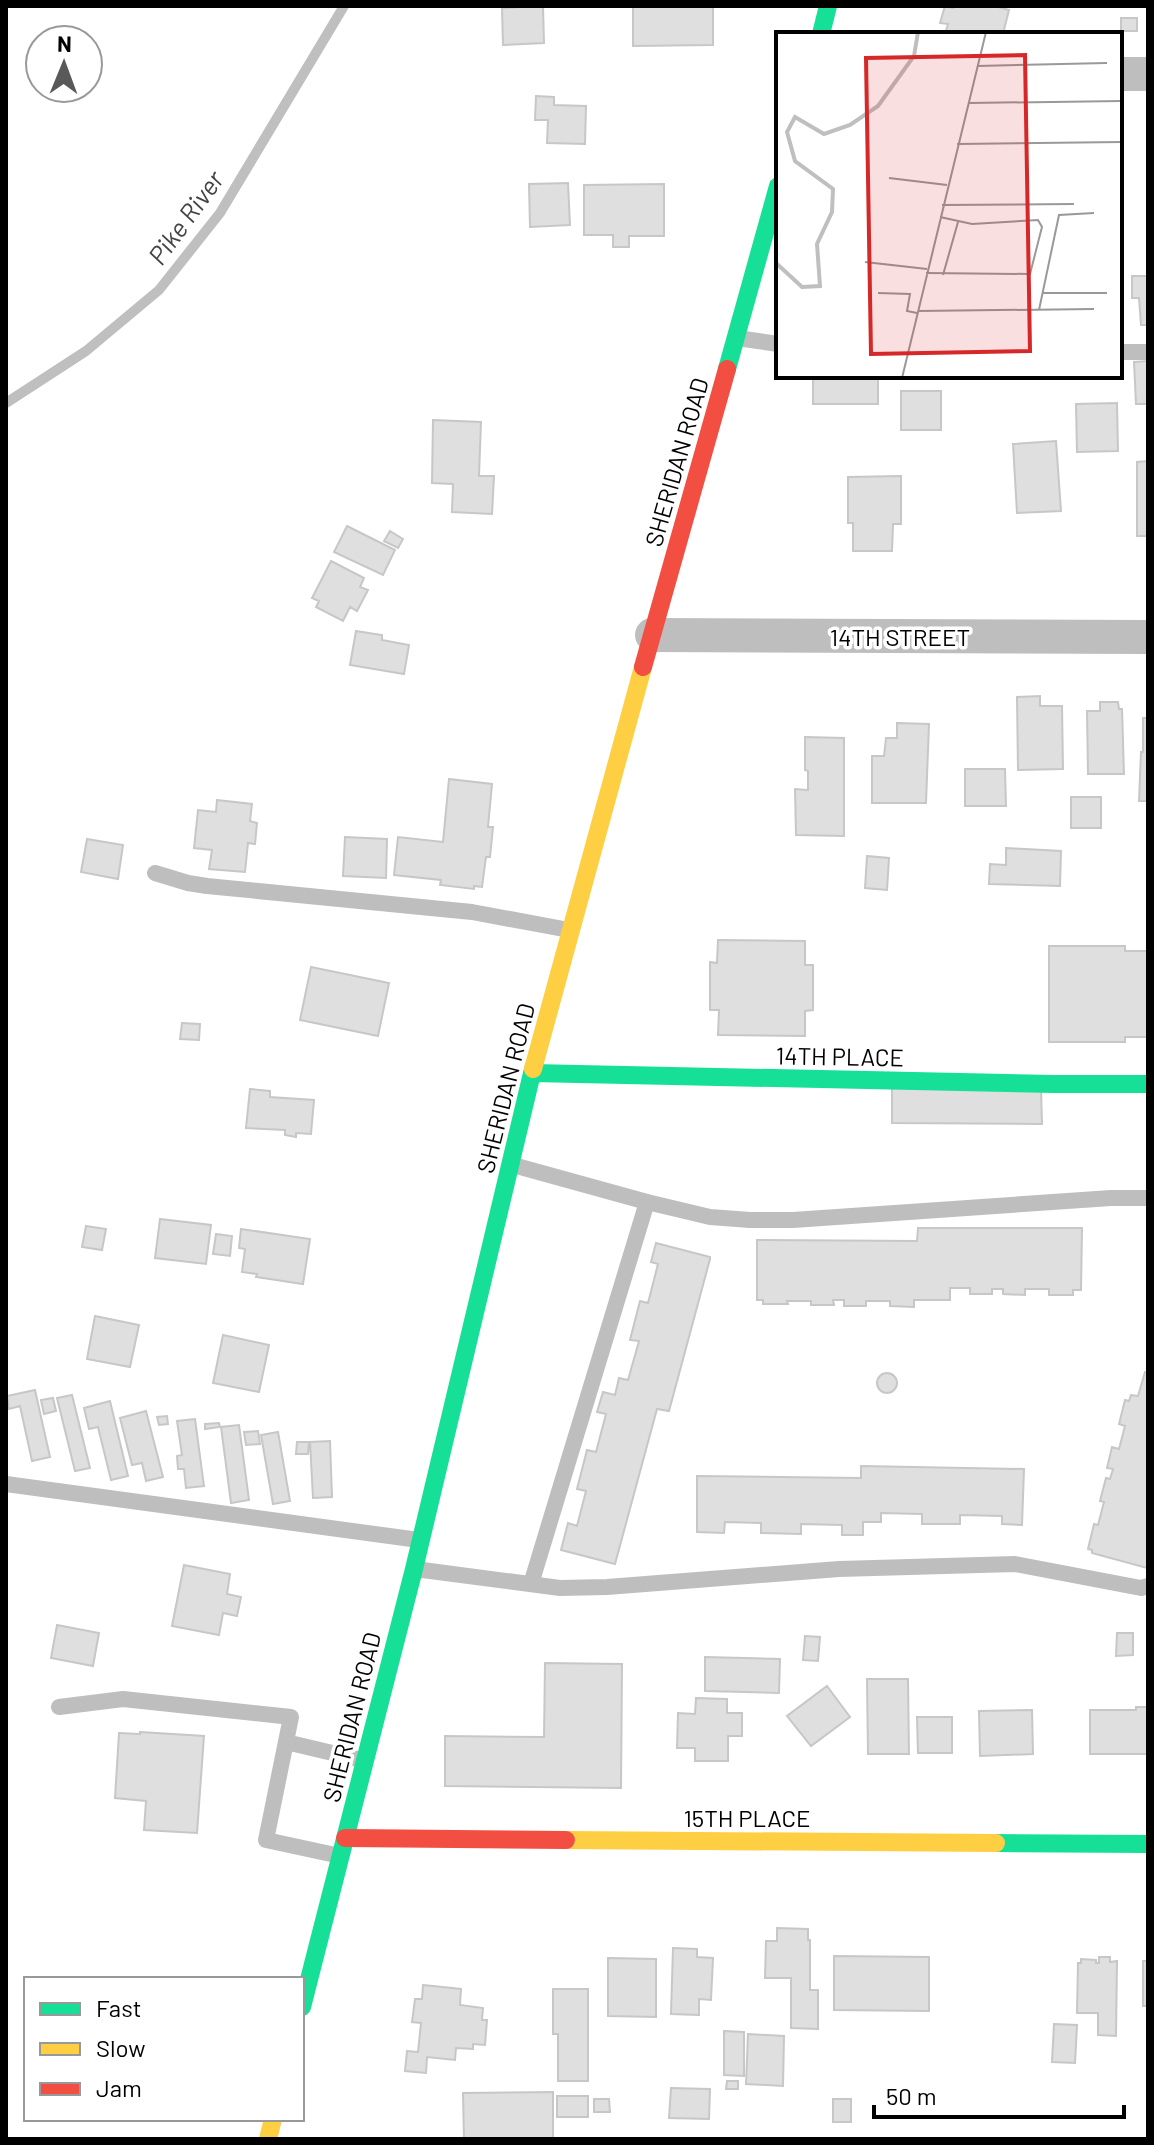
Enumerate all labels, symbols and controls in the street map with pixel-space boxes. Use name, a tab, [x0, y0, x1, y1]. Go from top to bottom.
north arrow	[24, 24, 104, 104]
text: N	[57, 30, 72, 56]
inset map	[776, 32, 1122, 378]
water label: Pike River	[141, 164, 230, 270]
street label: SHERIDAN ROAD	[638, 374, 714, 550]
street label: 14TH STREET	[830, 622, 970, 651]
street label: SHERIDAN ROAD	[470, 1000, 540, 1176]
street label: 14TH PLACE	[776, 1040, 904, 1072]
street label: SHERIDAN ROAD	[316, 1629, 386, 1805]
street label: 15TH PLACE	[683, 1803, 811, 1832]
legend	[24, 1977, 304, 2121]
text: Fast	[96, 1993, 141, 2022]
text: Slow	[96, 2033, 145, 2062]
scale bar	[874, 2069, 1124, 2119]
text: Jam	[96, 2073, 142, 2102]
text: 50 m	[886, 2081, 937, 2110]

